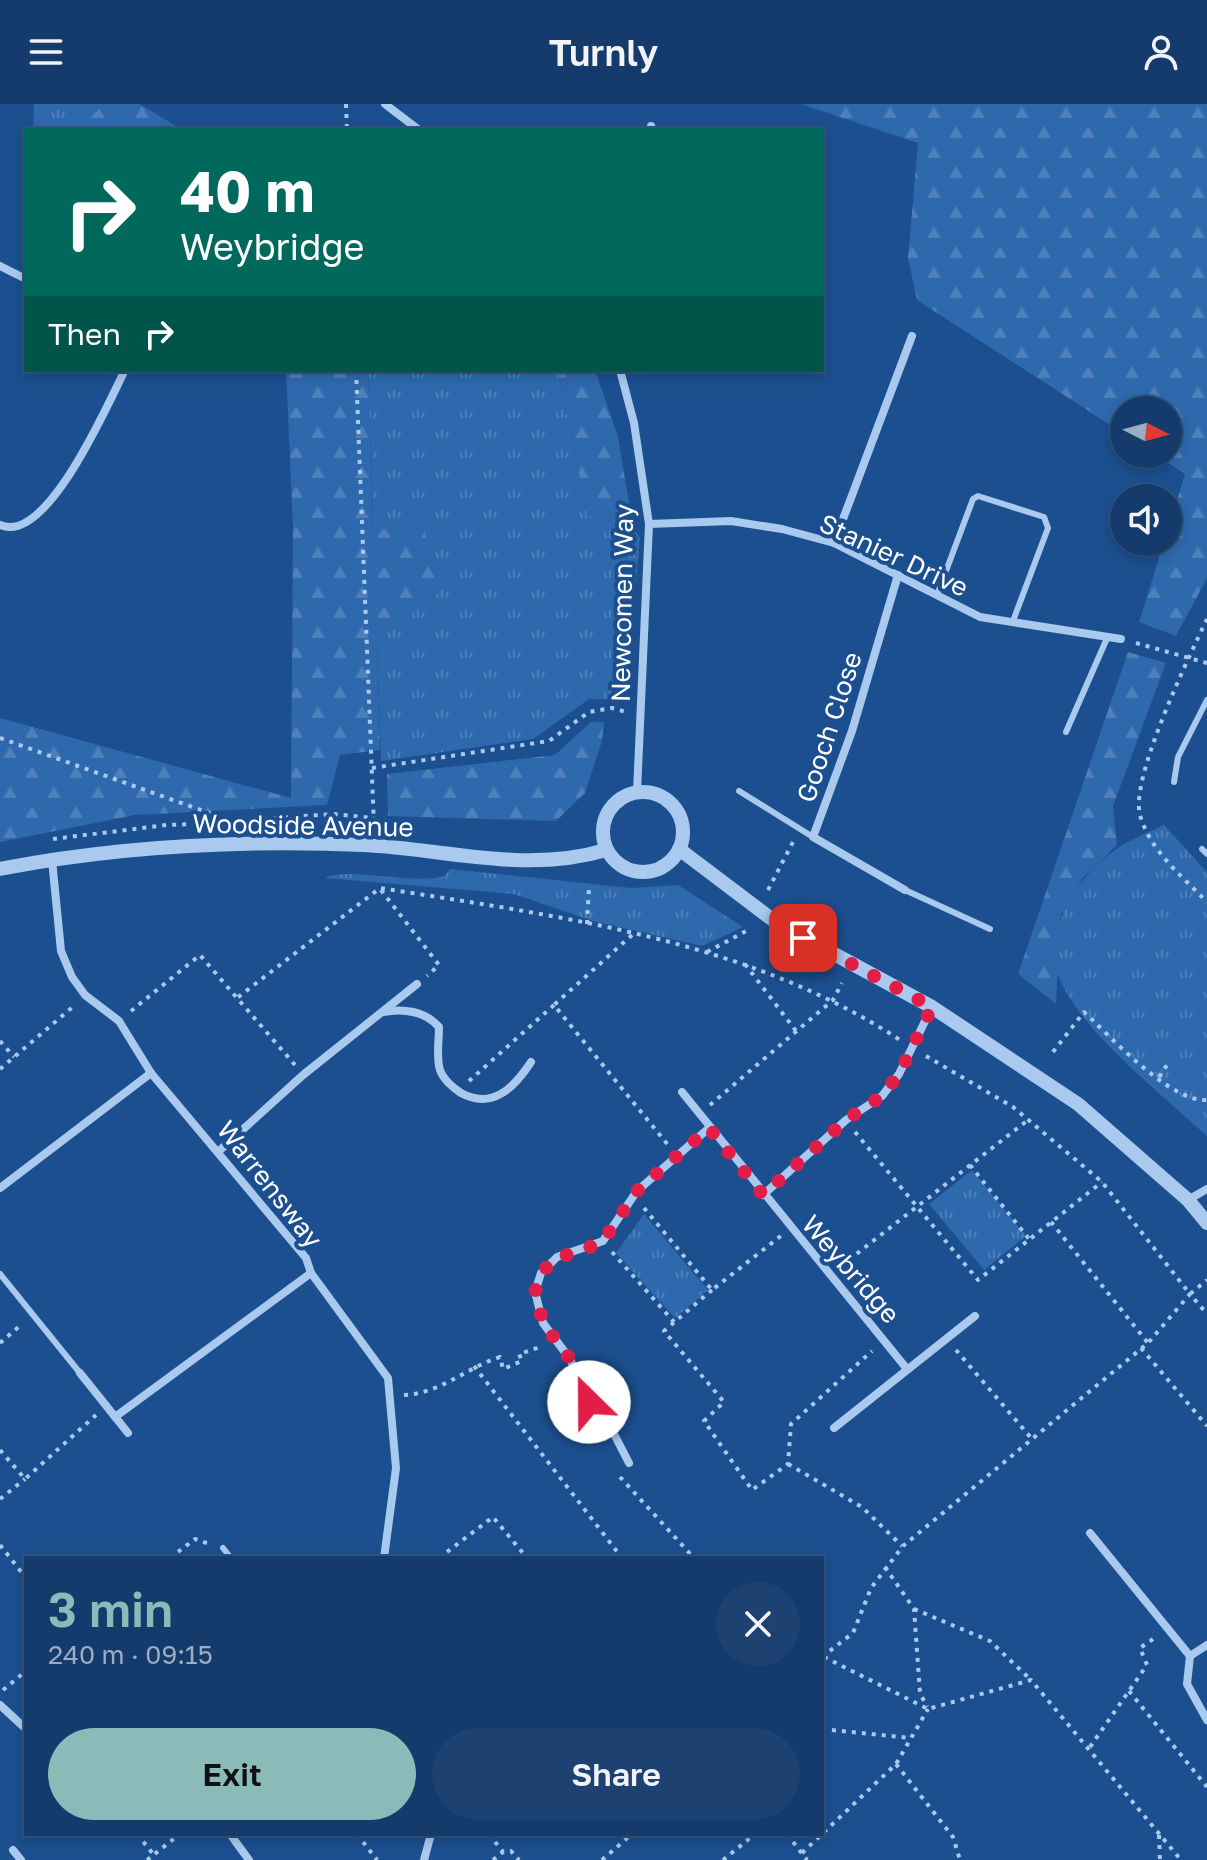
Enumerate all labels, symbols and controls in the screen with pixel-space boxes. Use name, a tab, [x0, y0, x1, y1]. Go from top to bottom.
icon: menu	[24, 30, 68, 74]
icon: person	[1139, 30, 1183, 74]
text: Turnly	[549, 31, 658, 74]
text: 40 m	[180, 157, 314, 224]
icon: right	[48, 160, 152, 264]
text: Weybridge	[180, 225, 364, 268]
icon: right	[137, 312, 181, 356]
text: Then	[48, 316, 121, 352]
north arrow	[1110, 396, 1182, 468]
map controls	[1110, 396, 1182, 556]
button: sound	[1110, 484, 1182, 556]
street label: Newcomen Way	[605, 503, 639, 702]
street label: Stanier Drive	[815, 507, 973, 603]
street label: Gooch Close	[790, 648, 868, 806]
street label: Woodside Avenue	[192, 808, 414, 842]
pin	[769, 904, 837, 972]
icon: arrive	[781, 916, 825, 960]
street label: Warrensway	[211, 1114, 330, 1254]
street label: Weybridge	[796, 1209, 906, 1329]
position arrow	[547, 1360, 631, 1444]
text: 3 min	[48, 1580, 173, 1638]
button: close	[716, 1582, 800, 1666]
text: 240 m · 09:15	[48, 1639, 213, 1670]
button: Exit	[48, 1728, 416, 1820]
button: Share	[432, 1728, 800, 1820]

